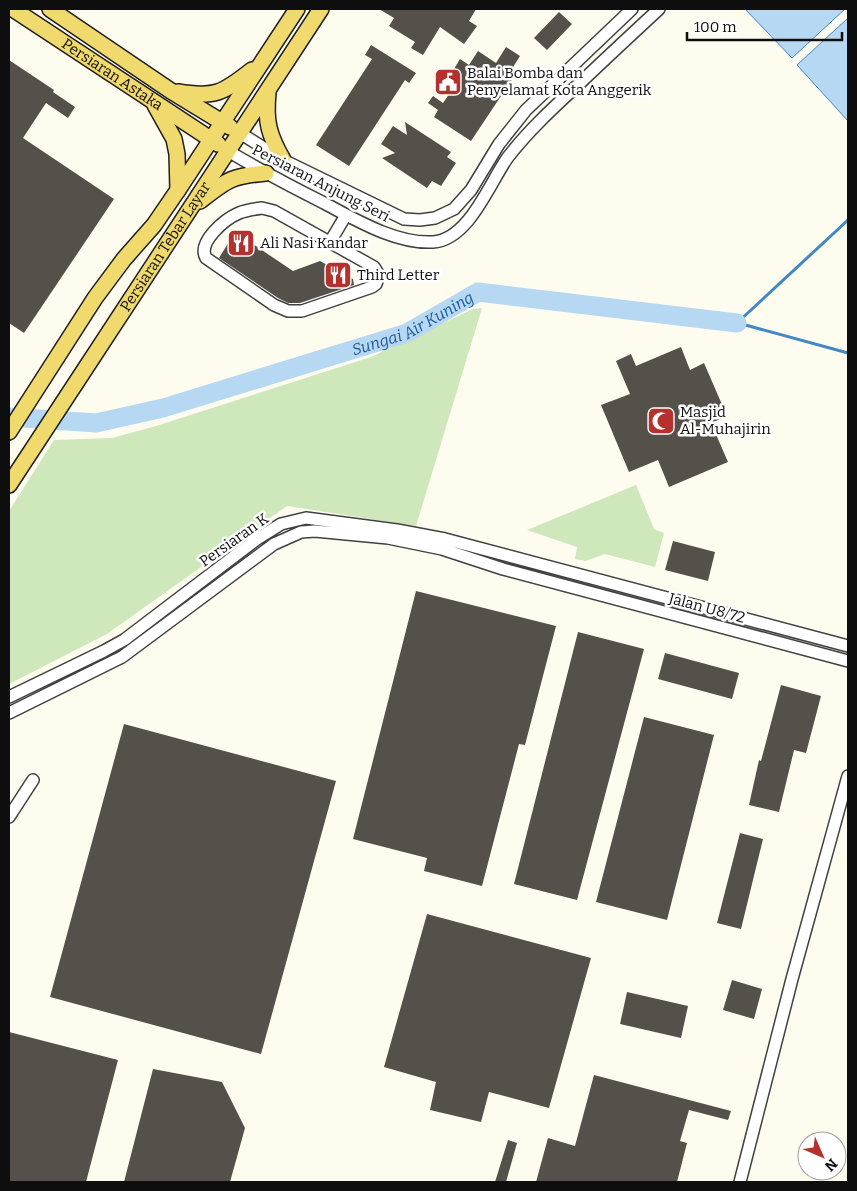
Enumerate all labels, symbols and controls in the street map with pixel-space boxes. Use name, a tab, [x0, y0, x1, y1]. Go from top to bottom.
scale bar	[687, 10, 842, 42]
text: 100 m	[694, 18, 737, 36]
street label: Persiaran Astaka	[58, 35, 166, 114]
place label: Balai Bomba dan Penyelamat Kota Anggerik	[467, 64, 652, 99]
public building icon: Balai Bomba dan Penyelamat Kota Anggerik	[433, 67, 463, 97]
street label: Persiaran Anjung Seri	[249, 141, 393, 226]
street label: Persiaran Tebar Layar	[116, 178, 214, 315]
restaurant icon: Ali Nasi Kandar	[226, 228, 256, 258]
place label: Ali Nasi Kandar	[260, 234, 368, 252]
restaurant icon: Third Letter	[323, 260, 353, 290]
place label: Third Letter	[357, 266, 440, 284]
water label: Sungai Air Kuning	[350, 288, 477, 359]
place label: Masjid Al-Muhajirin	[680, 403, 771, 438]
mosque icon: Masjid Al-Muhajirin	[646, 406, 676, 436]
street label: Persiaran K	[196, 509, 272, 570]
street label: Jalan U8/72	[666, 589, 747, 627]
north arrow	[797, 1131, 847, 1181]
text: N	[821, 1155, 841, 1175]

